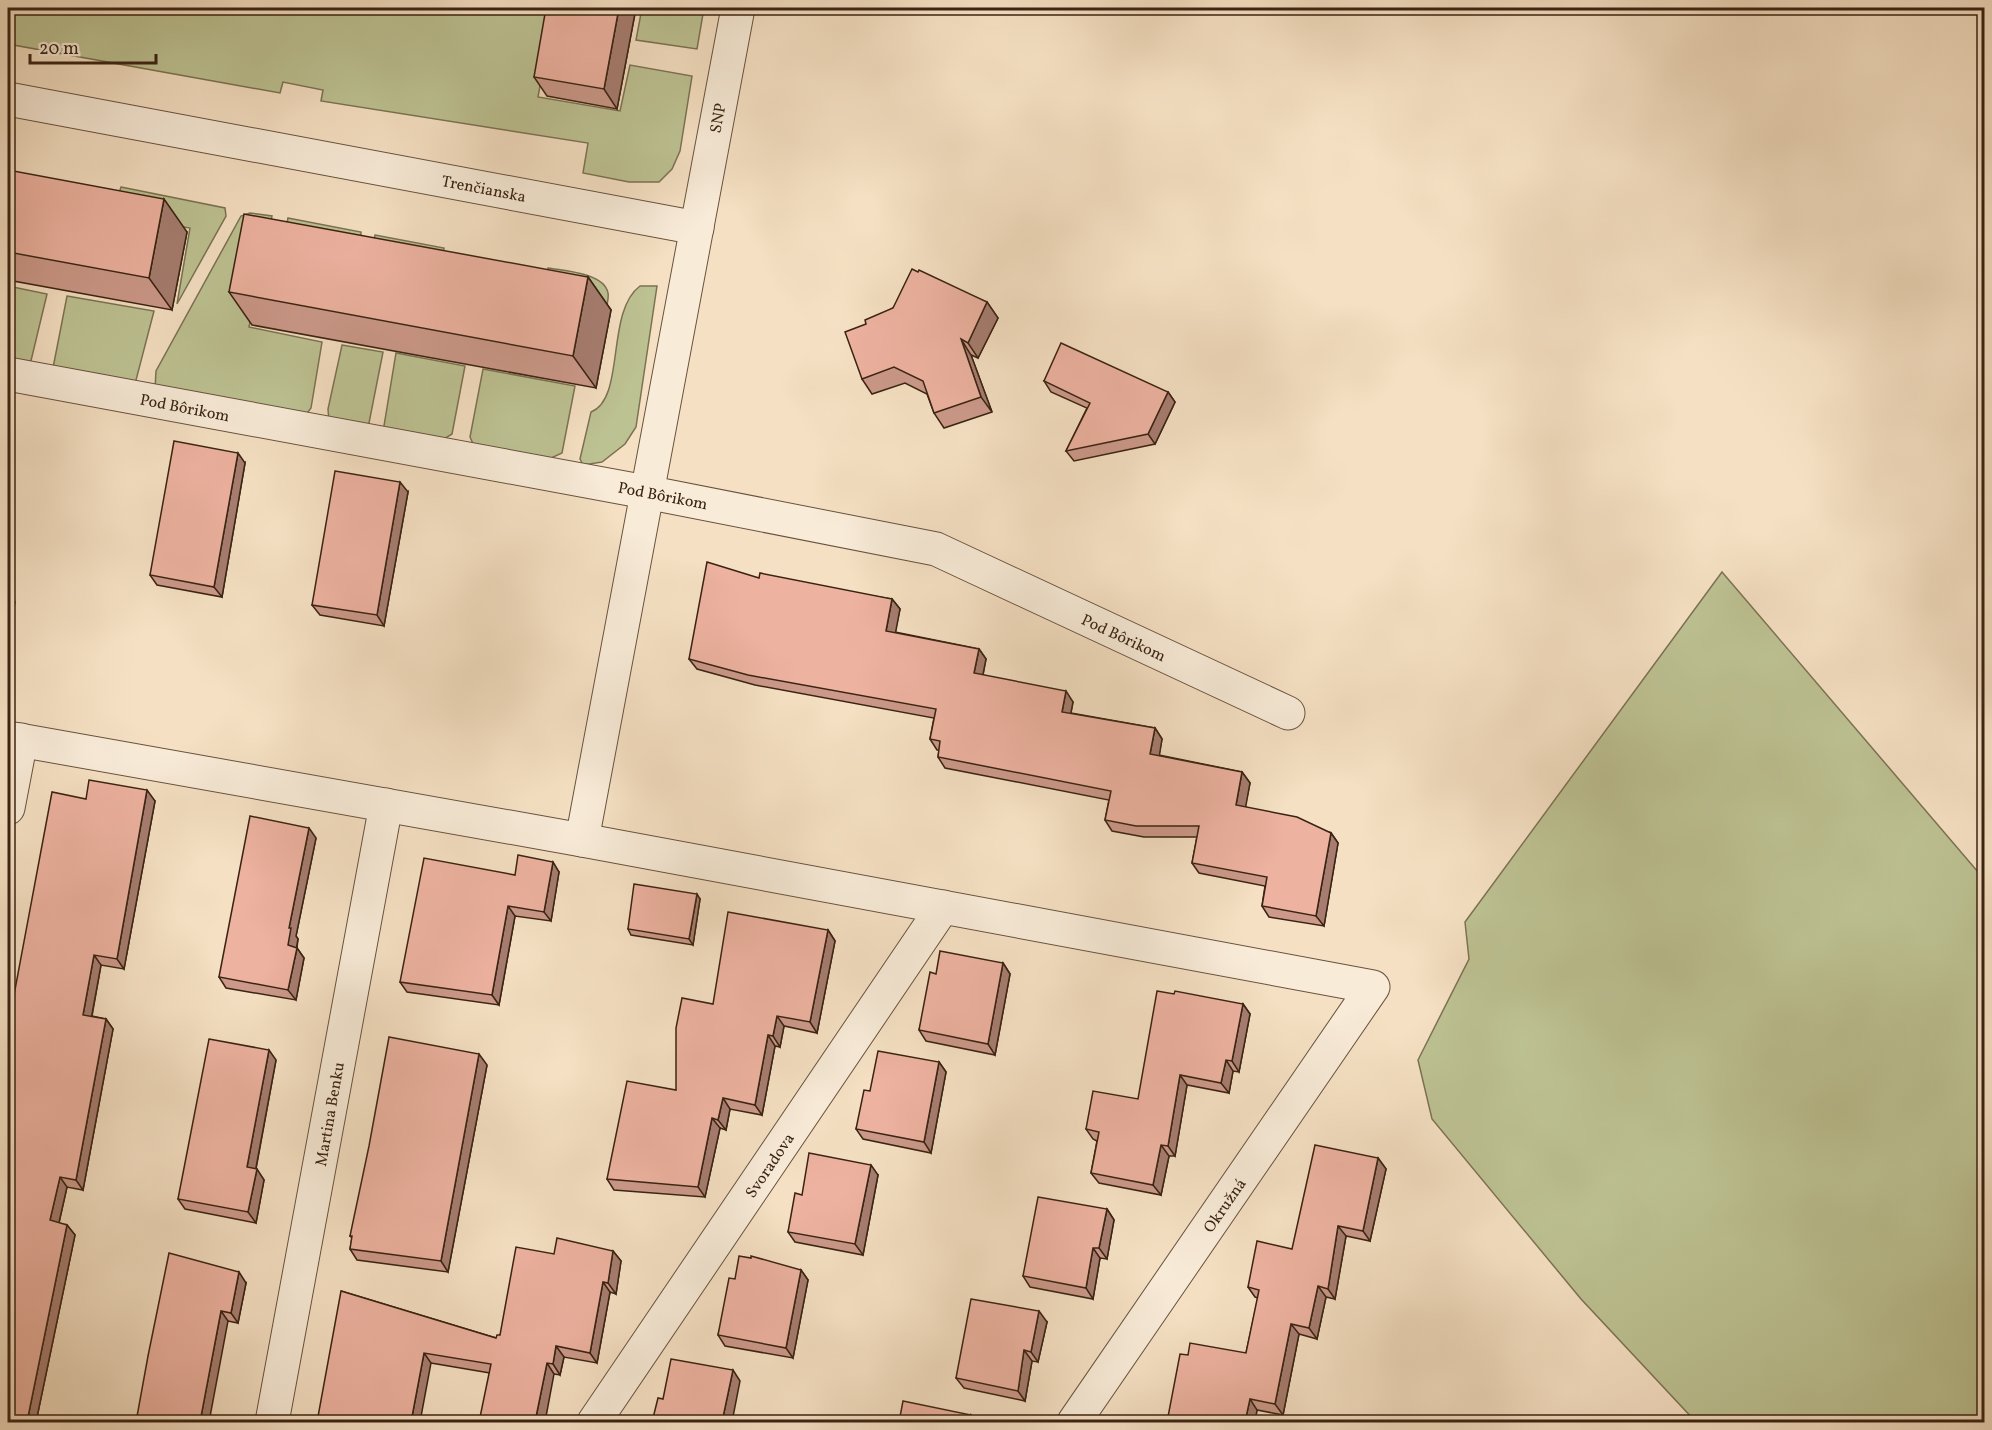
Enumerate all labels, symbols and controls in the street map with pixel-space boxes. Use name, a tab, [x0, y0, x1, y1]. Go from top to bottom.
scale bar	[30, 27, 156, 65]
text: 20 m	[39, 37, 79, 62]
street label: SNP	[706, 102, 732, 135]
street label: Trenčianska	[440, 171, 528, 209]
street label: Pod Bôrikom	[138, 389, 231, 428]
street label: Pod Bôrikom	[616, 477, 709, 516]
street label: Pod Bôrikom	[1077, 610, 1169, 668]
street label: Martina Benku	[311, 1060, 351, 1168]
street label: Svoradova	[741, 1129, 801, 1203]
street label: Okružná	[1199, 1175, 1252, 1238]

